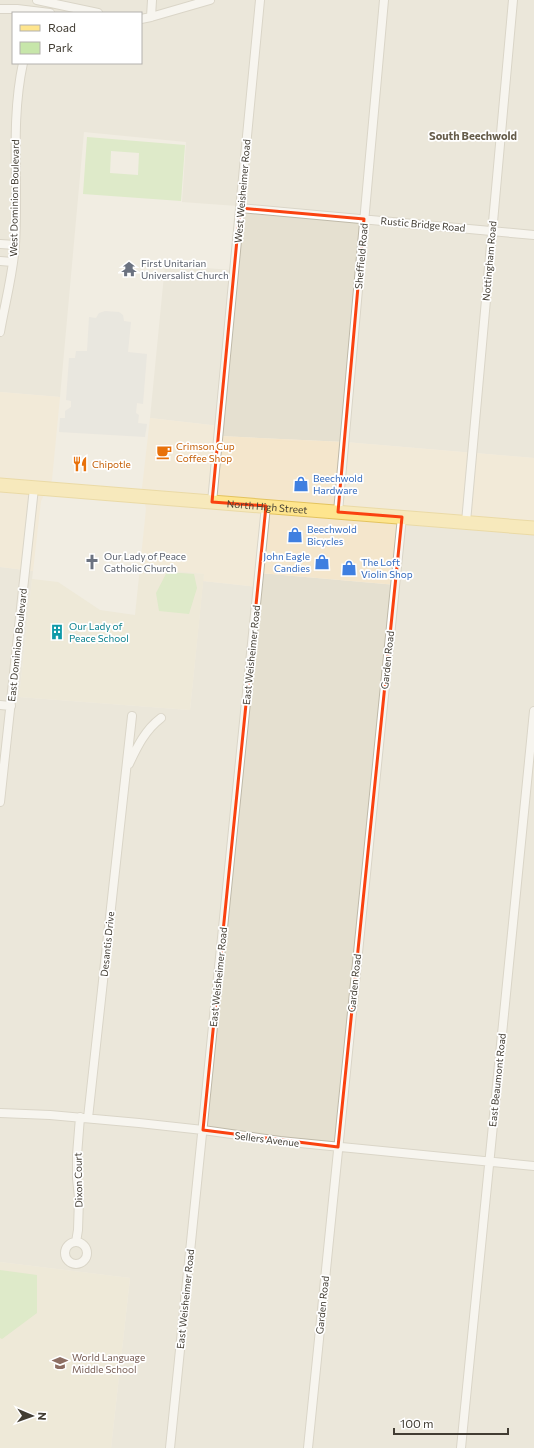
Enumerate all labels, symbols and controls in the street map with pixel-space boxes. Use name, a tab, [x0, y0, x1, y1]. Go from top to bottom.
legend	[12, 12, 142, 64]
text: Road	[48, 20, 76, 34]
text: Park	[48, 40, 74, 54]
district label: South Beechwold	[429, 129, 517, 142]
street label: West Weisheimer Road	[231, 138, 253, 243]
street label: West Dominion Boulevard	[7, 139, 21, 257]
street label: Rustic Bridge Road	[380, 214, 466, 234]
street label: Nottingham Road	[480, 220, 498, 302]
street label: Sheffield Road	[352, 222, 370, 289]
place label: First Unitarian Universalist Church	[141, 257, 229, 281]
temple icon: First Unitarian Universalist Church	[120, 260, 138, 278]
place label: Crimson Cup Coffee Shop	[176, 440, 235, 464]
cafe icon: Crimson Cup Coffee Shop	[155, 443, 173, 461]
restaurant icon: Chipotle	[71, 455, 89, 473]
place label: Chipotle	[92, 458, 131, 470]
place label: Beechwold Hardware	[313, 472, 363, 496]
shop icon: Beechwold Hardware	[292, 475, 310, 493]
street label: North High Street	[226, 497, 308, 516]
place label: Beechwold Bicycles	[307, 523, 357, 547]
shop icon: Beechwold Bicycles	[286, 526, 304, 544]
place label: Our Lady of Peace Catholic Church	[104, 550, 186, 574]
place label: John Eagle Candies	[263, 550, 310, 574]
church icon: Our Lady of Peace Catholic Church	[83, 553, 101, 571]
shop icon: John Eagle Candies	[313, 553, 331, 571]
place label: The Loft Violin Shop	[361, 556, 413, 580]
shop icon: The Loft Violin Shop	[340, 559, 358, 577]
street label: East Dominion Boulevard	[5, 588, 29, 702]
street label: East Weisheimer Road	[240, 604, 262, 706]
place label: Our Lady of Peace School	[69, 620, 129, 644]
building icon: Our Lady of Peace School	[48, 623, 66, 641]
street label: Garden Road	[378, 630, 396, 690]
street label: Desantis Drive	[98, 911, 116, 977]
street label: East Weisheimer Road	[207, 926, 229, 1028]
street label: Garden Road	[345, 953, 363, 1013]
street label: East Beaumont Road	[486, 1032, 508, 1127]
street label: Sellers Avenue	[234, 1129, 300, 1149]
street label: Dixon Court	[72, 1152, 84, 1208]
street label: East Weisheimer Road	[174, 1248, 196, 1350]
street label: Garden Road	[313, 1275, 331, 1335]
place label: World Language Middle School	[72, 1351, 145, 1375]
school or university icon: World Language Middle School	[51, 1354, 69, 1372]
north arrow	[12, 1396, 52, 1436]
scale bar	[394, 1410, 508, 1436]
text: N	[36, 1412, 49, 1421]
text: 100 m	[400, 1416, 434, 1430]

